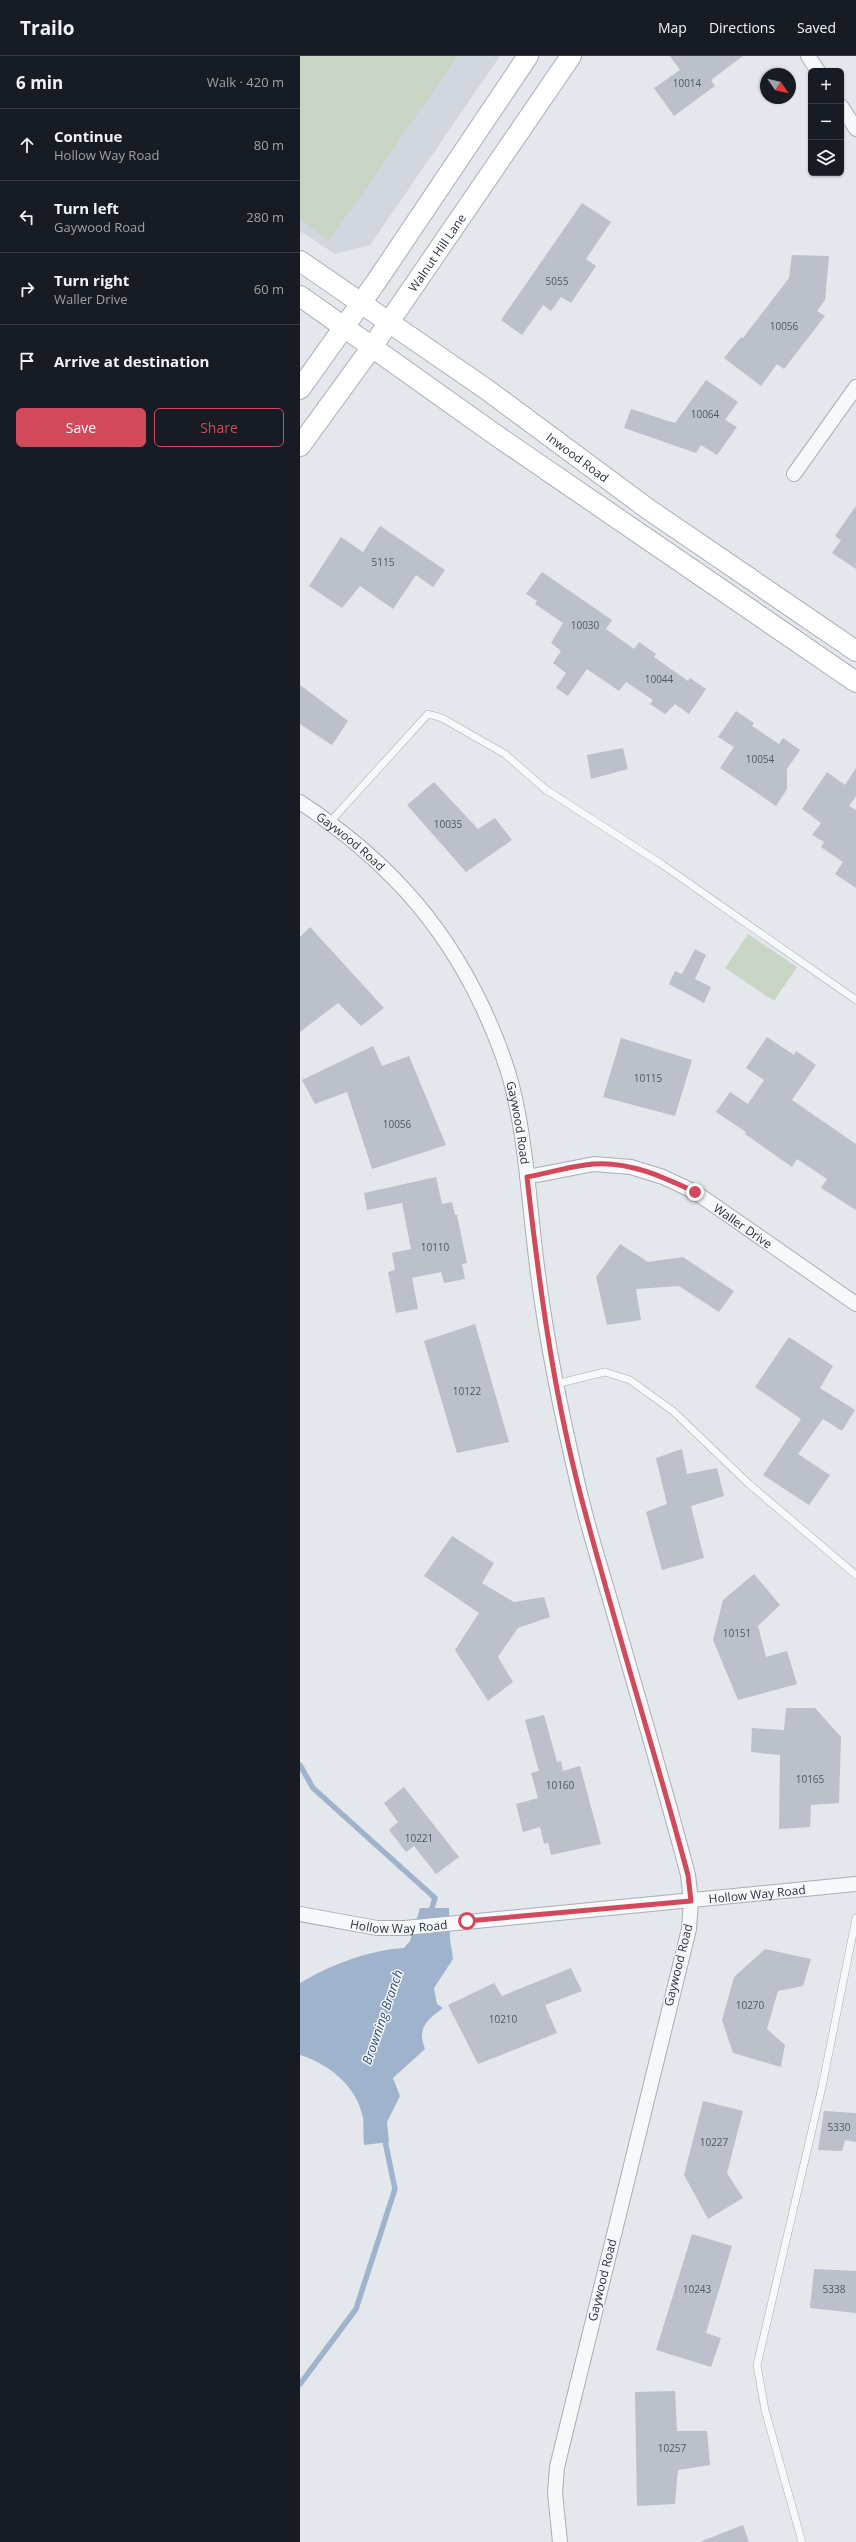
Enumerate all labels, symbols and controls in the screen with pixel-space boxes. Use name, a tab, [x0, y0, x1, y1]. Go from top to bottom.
text: Trailo	[20, 15, 74, 41]
text: Map	[658, 18, 687, 37]
text: Directions	[709, 18, 775, 37]
text: Saved	[797, 18, 836, 37]
north arrow	[760, 68, 796, 104]
map controls	[808, 68, 844, 176]
button: +	[808, 68, 844, 104]
text: 6 min	[16, 71, 63, 94]
text: Walk · 420 m	[207, 73, 284, 91]
house number: 10014	[673, 76, 702, 90]
button: −	[808, 104, 844, 140]
text: Continue	[54, 126, 122, 146]
icon: ahead	[16, 134, 38, 156]
text: 80 m	[254, 136, 284, 154]
button: layers	[808, 140, 844, 176]
text: Hollow Way Road	[54, 146, 159, 164]
text: Turn left	[54, 198, 119, 218]
icon: left	[16, 206, 38, 228]
text: 280 m	[246, 208, 284, 226]
street label: Walnut Hill Lane	[404, 210, 470, 295]
text: Gaywood Road	[54, 218, 145, 236]
text: Turn right	[54, 270, 129, 290]
house number: 5055	[546, 274, 569, 288]
icon: right	[16, 278, 38, 300]
text: 60 m	[254, 280, 284, 298]
text: Waller Drive	[54, 290, 128, 308]
house number: 10056	[770, 319, 799, 333]
icon: arrive	[16, 350, 38, 372]
text: Arrive at destination	[54, 351, 209, 371]
house number: 10064	[691, 407, 720, 421]
button: Save	[16, 408, 146, 447]
button: Share	[154, 408, 284, 447]
street label: Inwood Road	[543, 428, 612, 486]
house number: 5115	[372, 555, 395, 569]
house number: 10030	[571, 618, 600, 632]
house number: 10044	[645, 672, 674, 686]
house number: 10054	[746, 752, 775, 766]
street label: Gaywood Road	[313, 808, 389, 874]
house number: 10035	[434, 817, 463, 831]
house number: 10115	[634, 1071, 663, 1085]
street label: Gaywood Road	[503, 1079, 534, 1165]
house number: 10056	[383, 1117, 412, 1131]
route end	[686, 1183, 704, 1201]
street label: Waller Drive	[710, 1199, 776, 1252]
house number: 10110	[421, 1240, 450, 1254]
house number: 10122	[453, 1384, 482, 1398]
house number: 10151	[723, 1626, 751, 1640]
house number: 10165	[796, 1772, 825, 1786]
house number: 10160	[546, 1778, 575, 1792]
house number: 10221	[405, 1831, 433, 1845]
street label: Hollow Way Road	[708, 1880, 806, 1907]
route start	[458, 1912, 476, 1930]
street label: Hollow Way Road	[349, 1915, 448, 1937]
street label: Gaywood Road	[660, 1922, 696, 2008]
water label: Browning Branch	[357, 1967, 407, 2067]
house number: 10270	[736, 1998, 765, 2012]
house number: 10210	[489, 2012, 518, 2026]
house number: 5330	[828, 2120, 851, 2134]
house number: 10227	[700, 2135, 729, 2149]
street label: Gaywood Road	[584, 2237, 620, 2323]
house number: 10243	[683, 2282, 712, 2296]
house number: 5338	[823, 2282, 846, 2296]
house number: 10257	[658, 2441, 687, 2455]

